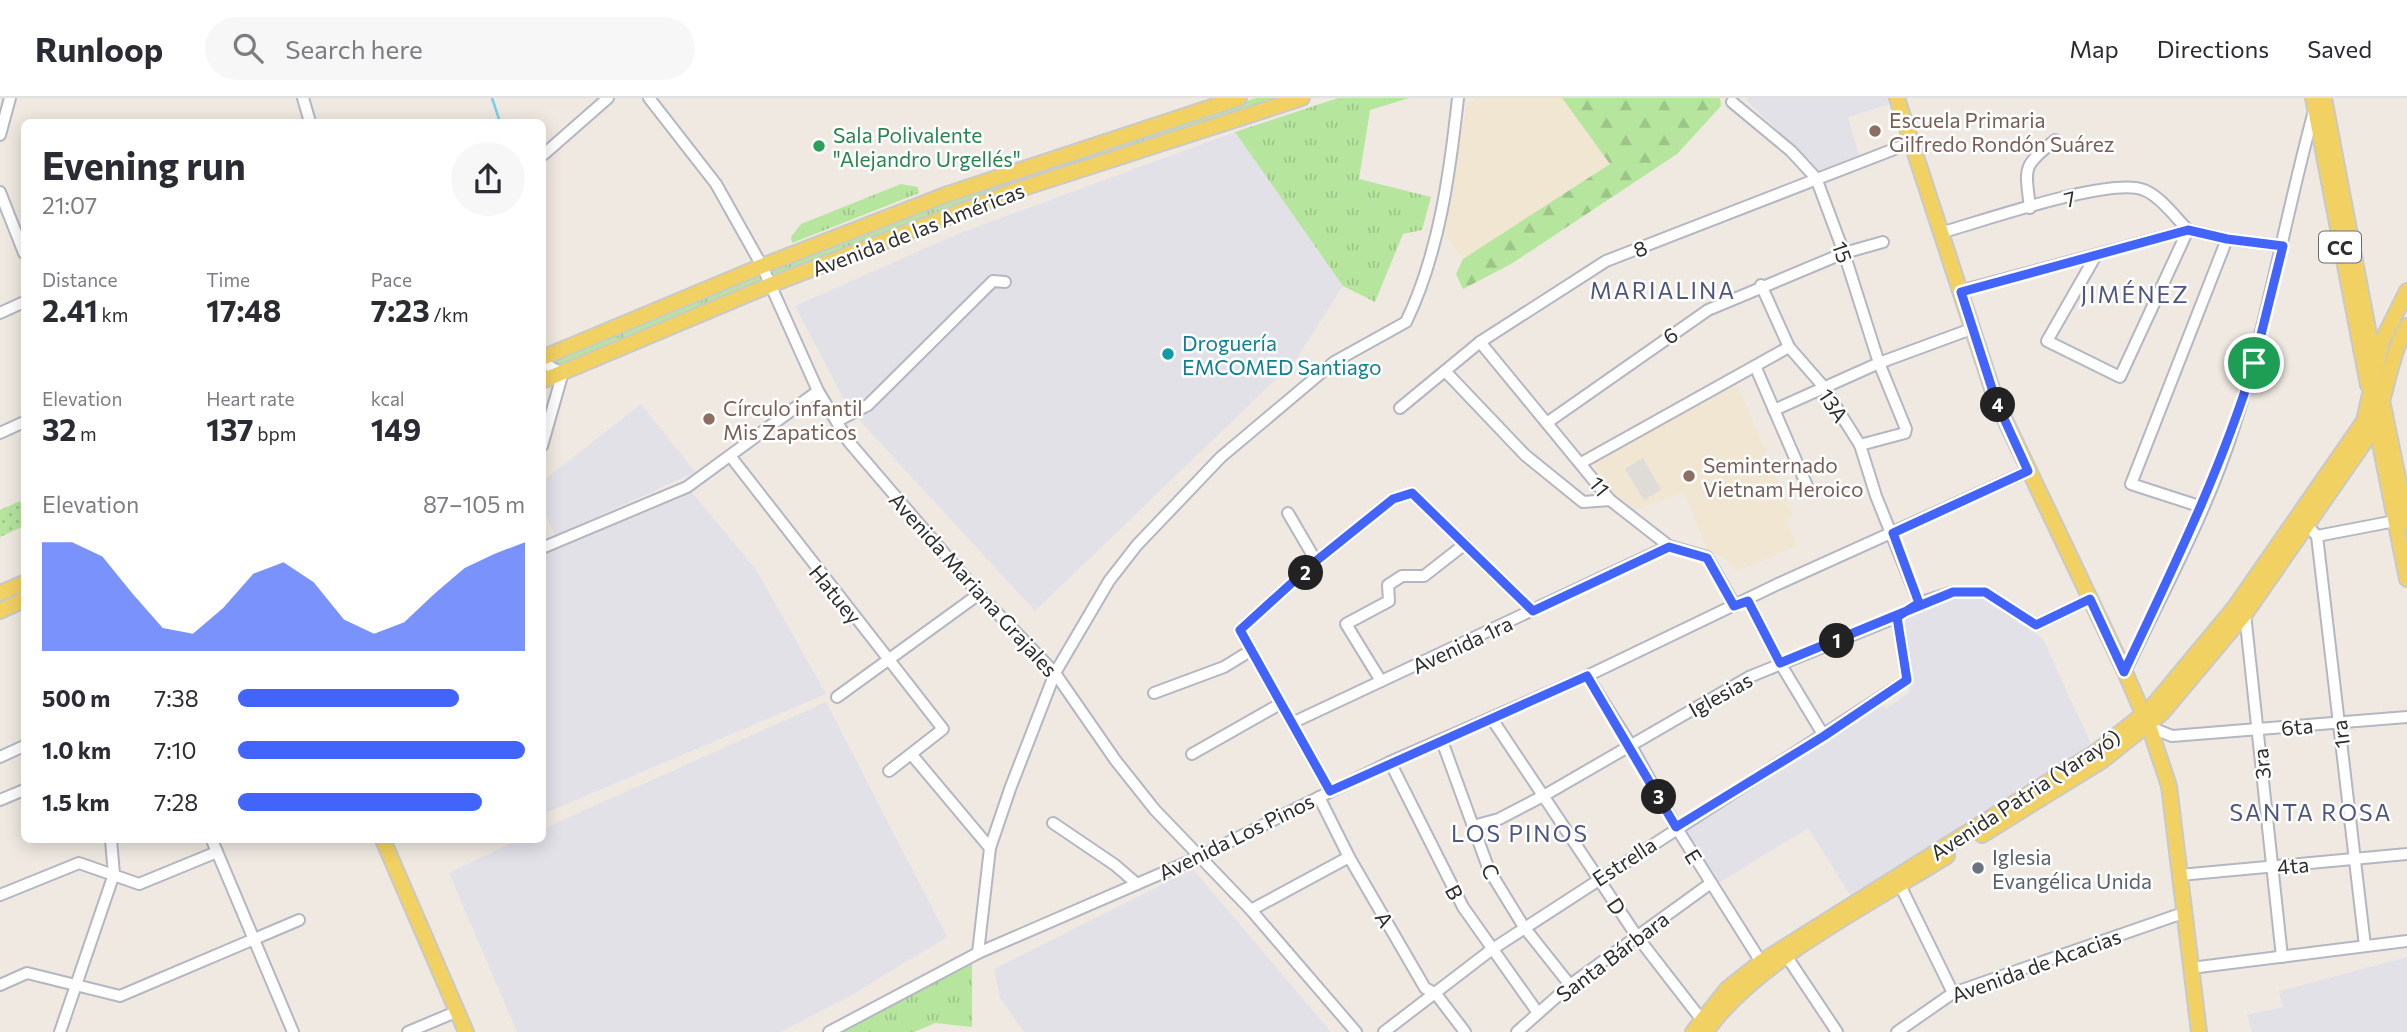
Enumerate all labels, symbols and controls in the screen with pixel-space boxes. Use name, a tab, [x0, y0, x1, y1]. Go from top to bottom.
search box	[205, 17, 695, 80]
text: Runloop	[35, 28, 163, 69]
icon: search	[229, 29, 267, 67]
text: Search here	[285, 33, 423, 64]
text: Map	[2069, 34, 2119, 63]
text: Directions	[2157, 34, 2269, 63]
text: Saved	[2307, 34, 2372, 63]
place label: Escuela Primaria Gilfredo Rondón Suárez	[1889, 107, 2114, 156]
place label: Sala Polivalente "Alejandro Urgellés"	[833, 122, 1021, 171]
marker: Escuela Primaria Gilfredo Rondón Suárez	[1867, 123, 1883, 139]
marker: Sala Polivalente "Alejandro Urgellés"	[811, 138, 827, 154]
text: Evening run	[42, 141, 246, 188]
button: share	[451, 142, 525, 216]
street label: Avenida de las Américas	[808, 177, 1028, 281]
street label: 7	[2061, 184, 2079, 212]
text: 21:07	[42, 191, 97, 219]
road number: CC	[2319, 232, 2361, 262]
street label: 8	[1629, 234, 1651, 262]
street label: 15	[1828, 238, 1858, 266]
text: Distance	[42, 268, 118, 291]
text: Time	[206, 268, 250, 291]
text: Pace	[371, 268, 412, 291]
district label: MARIALINA	[1590, 276, 1736, 304]
district label: JIMÉNEZ	[2080, 280, 2190, 308]
text: 2.41	[42, 291, 98, 328]
text: 17:48	[206, 291, 281, 328]
text: 7:23	[371, 291, 430, 328]
text: km	[98, 303, 128, 326]
text: /km	[430, 303, 469, 326]
street label: 6	[1658, 321, 1682, 349]
place label: Droguería EMCOMED Santiago	[1182, 330, 1381, 379]
pin	[2224, 333, 2284, 393]
icon: arrive	[2235, 344, 2273, 382]
marker: Droguería EMCOMED Santiago	[1160, 346, 1176, 362]
street label: 13A	[1814, 384, 1854, 426]
text: Elevation	[42, 387, 122, 410]
text: Heart rate	[206, 387, 295, 410]
text: kcal	[371, 387, 405, 410]
pin: 4	[1980, 388, 2016, 422]
text: 4	[1992, 393, 2003, 416]
place label: Círculo infantil Mis Zapaticos	[723, 395, 863, 444]
text: 32	[42, 410, 76, 447]
text: 137	[206, 410, 254, 447]
text: 149	[371, 410, 421, 447]
marker: Círculo infantil Mis Zapaticos	[701, 411, 717, 427]
text: m	[76, 422, 97, 445]
text: bpm	[254, 422, 296, 445]
place label: Seminternado Vietnam Heroico	[1703, 452, 1863, 501]
marker: Seminternado Vietnam Heroico	[1681, 468, 1697, 484]
street label: 11	[1585, 471, 1615, 501]
street label: Avenida Mariana Grajales	[885, 487, 1063, 681]
text: Elevation	[42, 490, 139, 518]
text: 87–105 m	[423, 490, 525, 518]
pin: 2	[1288, 556, 1324, 590]
street label: Hatuey	[805, 559, 867, 629]
text: 2	[1300, 561, 1311, 584]
street label: Avenida 1ra	[1408, 610, 1516, 678]
pin: 1	[1820, 624, 1854, 658]
text: 1	[1832, 629, 1841, 652]
street label: Iglesias	[1684, 666, 1756, 722]
text: 500 m	[42, 684, 110, 712]
text: 7:38	[154, 684, 199, 712]
street label: 6ta	[2280, 712, 2314, 740]
street label: 1ra	[2326, 719, 2354, 749]
street label: Avenida Patria (Yarayó)	[1925, 723, 2125, 865]
text: 1.0 km	[42, 736, 111, 764]
text: 7:10	[154, 736, 196, 764]
street label: 3ra	[2247, 747, 2275, 781]
pin: 3	[1642, 780, 1676, 814]
text: 3	[1653, 785, 1664, 808]
street label: Avenida Los Pinos	[1154, 787, 1318, 885]
text: 1.5 km	[42, 788, 110, 816]
text: 7:28	[154, 788, 198, 816]
district label: SANTA ROSA	[2230, 798, 2392, 826]
district label: LOS PINOS	[1451, 819, 1589, 847]
street label: Estrella	[1587, 831, 1661, 891]
street label: E	[1680, 844, 1708, 868]
place label: Iglesia Evangélica Unida	[1992, 844, 2152, 893]
street label: 4ta	[2276, 851, 2310, 879]
street label: C	[1477, 859, 1505, 883]
marker: Iglesia Evangélica Unida	[1970, 860, 1986, 876]
street label: B	[1441, 880, 1469, 904]
street label: D	[1602, 893, 1632, 919]
street label: A	[1371, 906, 1399, 932]
street label: Santa Bárbara	[1551, 906, 1673, 1006]
street label: Avenida de Acacias	[1948, 923, 2124, 1007]

